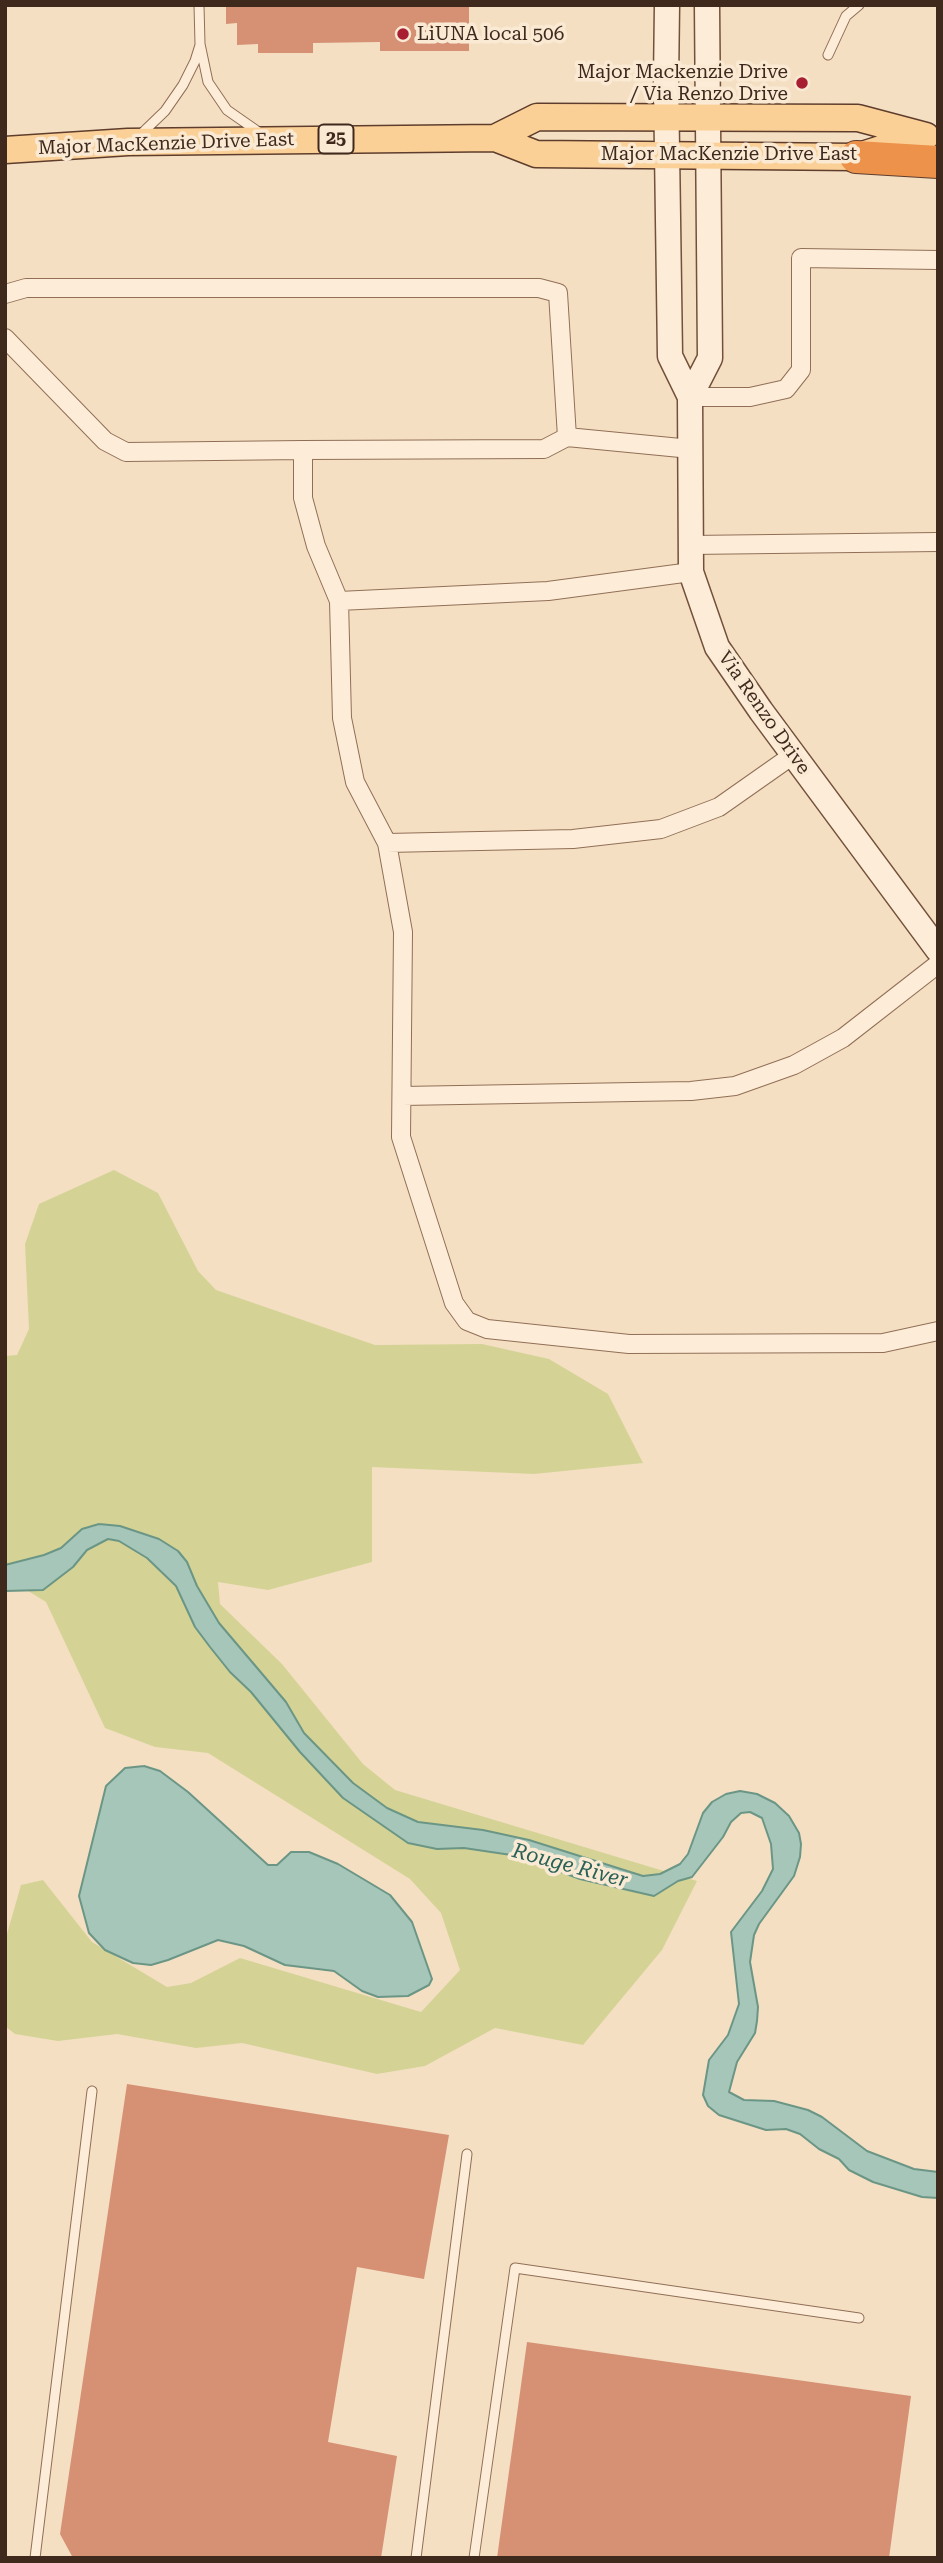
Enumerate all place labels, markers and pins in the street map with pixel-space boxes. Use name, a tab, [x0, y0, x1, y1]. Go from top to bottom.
place label: LiUNA local 506	[417, 23, 564, 45]
marker: LiUNA local 506	[395, 26, 411, 42]
place label: Major Mackenzie Drive / Via Renzo Drive	[577, 61, 788, 105]
marker: Major Mackenzie Drive / Via Renzo Drive	[794, 75, 810, 91]

